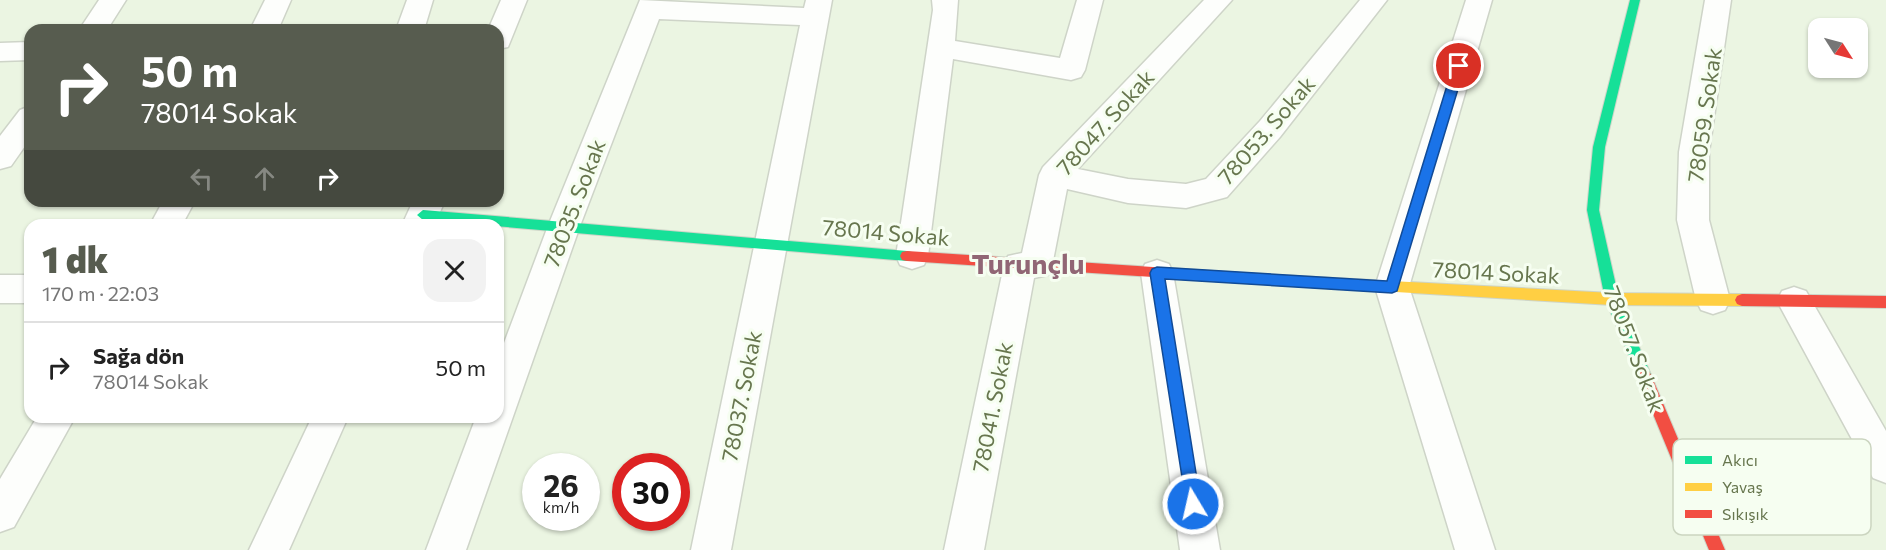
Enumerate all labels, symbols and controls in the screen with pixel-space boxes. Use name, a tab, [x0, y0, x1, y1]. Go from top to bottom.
north arrow	[1808, 18, 1868, 78]
map controls	[1808, 18, 1868, 78]
pin	[1433, 40, 1484, 91]
text: 50 m	[141, 44, 238, 96]
street label: 78059. Sokak	[1681, 46, 1727, 184]
icon: right	[42, 48, 120, 126]
icon: arrive	[1442, 49, 1475, 82]
street label: 78047. Sokak	[1050, 64, 1160, 180]
street label: 78053. Sokak	[1212, 70, 1320, 190]
text: 78014 Sokak	[141, 96, 297, 129]
street label: 78035. Sokak	[537, 135, 611, 271]
icon: left	[185, 162, 218, 195]
icon: ahead	[248, 162, 281, 195]
icon: right	[311, 162, 344, 195]
street label: 78014 Sokak	[821, 213, 951, 251]
text: 1 dk	[42, 236, 108, 280]
button: close	[423, 239, 486, 302]
district label: Turunçlu	[971, 246, 1085, 280]
street label: 78014 Sokak	[1432, 255, 1560, 289]
text: 170 m · 22:03	[42, 281, 159, 305]
street label: 78057. Sokak	[1599, 282, 1671, 416]
street label: 78037. Sokak	[715, 328, 767, 464]
street label: 78041. Sokak	[966, 340, 1018, 474]
text: Sağa dön	[93, 342, 184, 369]
icon: right	[42, 351, 75, 384]
text: 50 m	[436, 354, 486, 381]
text: 78014 Sokak	[93, 369, 209, 393]
legend	[1673, 439, 1871, 535]
text: Akıcı	[1722, 450, 1758, 469]
speed limit sign: 30	[612, 453, 690, 531]
text: 26	[543, 466, 579, 503]
position arrow	[1161, 472, 1225, 536]
text: Yavaş	[1722, 477, 1763, 496]
text: km/h	[543, 498, 579, 516]
text: Sıkışık	[1722, 504, 1769, 523]

